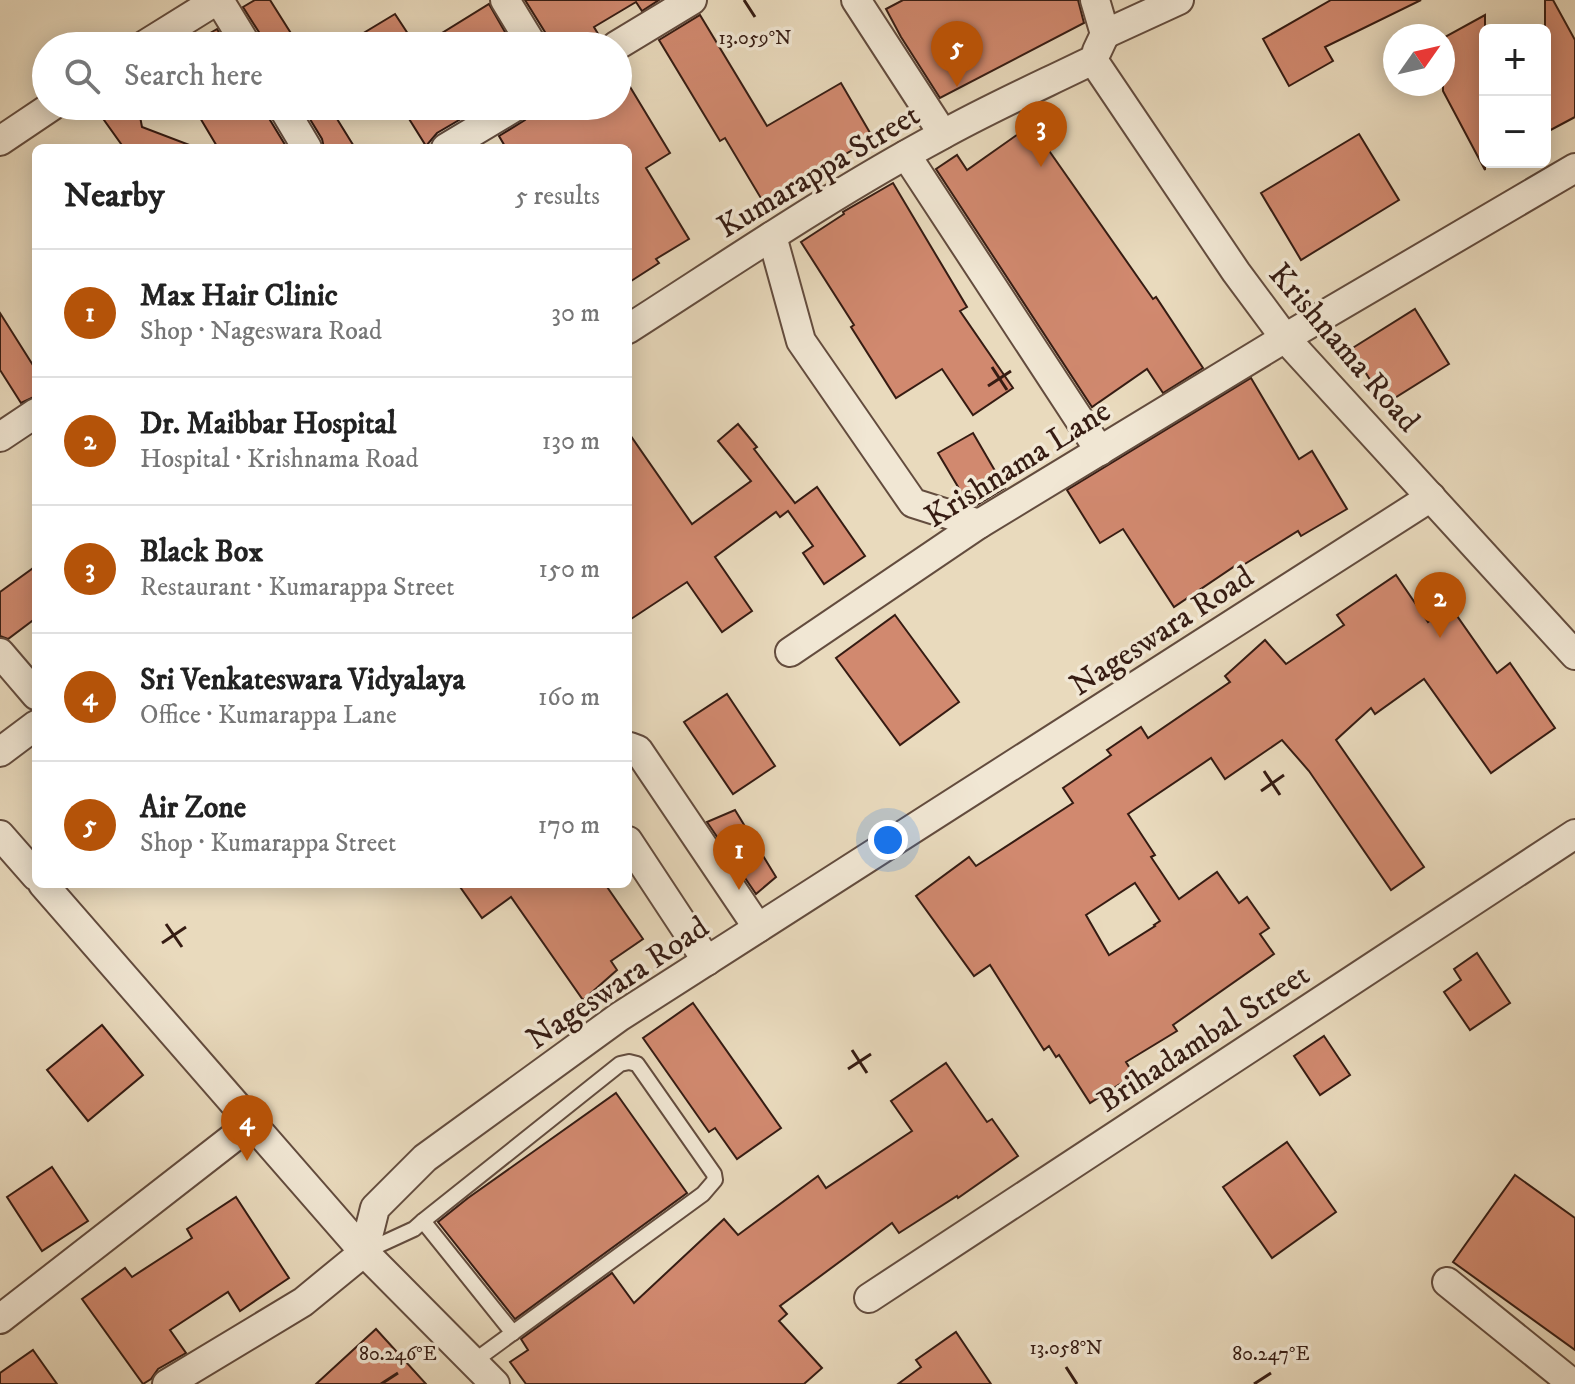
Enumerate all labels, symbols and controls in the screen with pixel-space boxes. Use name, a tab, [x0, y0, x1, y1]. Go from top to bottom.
pin: 5	[931, 21, 983, 87]
north arrow	[1383, 24, 1455, 96]
map controls	[1479, 24, 1551, 168]
button: +	[1479, 24, 1551, 96]
text: 13.059°N	[718, 26, 792, 51]
search box	[32, 32, 632, 120]
icon: search	[60, 54, 104, 98]
text: Search here	[124, 58, 263, 95]
street label: Kumarappa Street	[711, 96, 927, 248]
button: −	[1479, 96, 1551, 168]
pin: 3	[1015, 101, 1067, 167]
text: Nearby	[64, 175, 165, 217]
text: 5 results	[515, 180, 600, 213]
street label: Krishnama Road	[1259, 255, 1428, 441]
text: Max Hair Clinic	[140, 278, 338, 315]
text: 1	[85, 297, 95, 330]
text: 30 m	[551, 297, 600, 330]
text: Shop · Nageswara Road	[140, 315, 382, 348]
street label: Krishnama Lane	[918, 392, 1118, 538]
text: Dr. Maibbar Hospital	[140, 406, 396, 443]
text: 2	[84, 425, 96, 458]
text: 130 m	[542, 425, 600, 458]
text: Hospital · Krishnama Road	[140, 443, 419, 476]
text: Black Box	[140, 534, 263, 571]
text: 3	[85, 553, 95, 586]
text: 150 m	[539, 553, 600, 586]
street label: Nageswara Road	[1063, 557, 1262, 706]
text: Restaurant · Kumarappa Street	[140, 571, 455, 604]
pin: 2	[1414, 572, 1466, 638]
text: Sri Venkateswara Vidyalaya	[140, 662, 465, 699]
text: 4	[83, 681, 97, 714]
text: 160 m	[538, 681, 600, 714]
text: Office · Kumarappa Lane	[140, 699, 397, 732]
text: Air Zone	[140, 790, 246, 827]
text: 5	[84, 809, 96, 842]
text: 170 m	[538, 809, 600, 842]
your location	[868, 820, 908, 860]
pin: 1	[713, 824, 765, 890]
text: Shop · Kumarappa Street	[140, 827, 396, 860]
street label: Nageswara Road	[519, 908, 717, 1059]
street label: Brihadambal Street	[1091, 955, 1318, 1122]
pin: 4	[221, 1095, 273, 1161]
text: 13.058°N	[1029, 1336, 1103, 1361]
text: 80.246°E	[359, 1342, 437, 1367]
text: 80.247°E	[1232, 1342, 1310, 1367]

